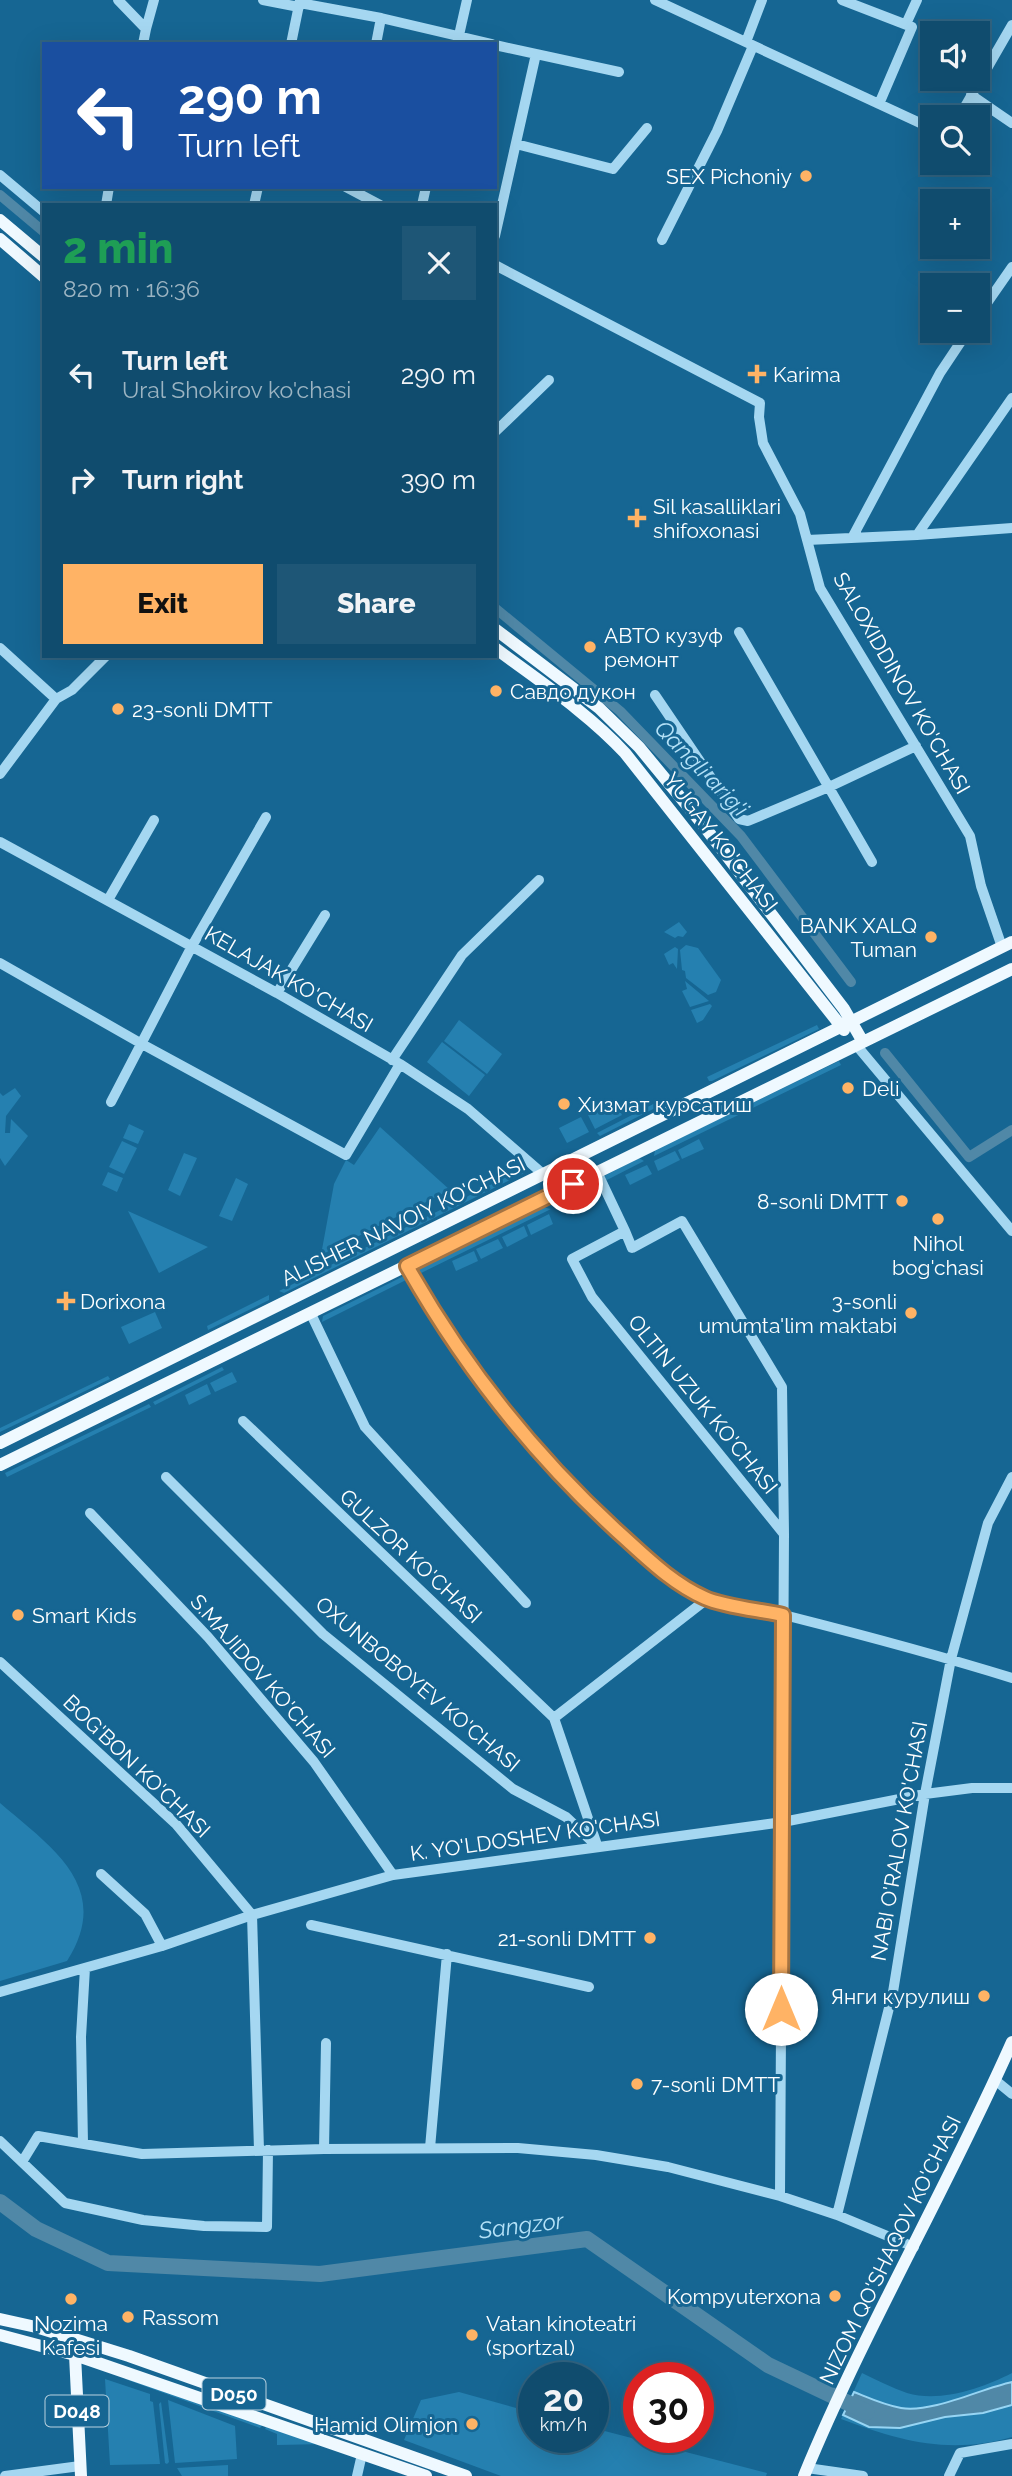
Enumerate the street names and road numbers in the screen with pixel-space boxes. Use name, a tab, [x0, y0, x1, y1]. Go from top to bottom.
street label: SALOXIDDINOV KO'CHASI	[828, 568, 976, 798]
street label: YUGAY KO'CHASI	[659, 767, 783, 917]
street label: KELAJAK KO'CHASI	[201, 921, 377, 1037]
street label: ALISHER NAVOIY KO'CHASI	[277, 1151, 529, 1291]
street label: OLTIN UZUK KO'CHASI	[623, 1309, 783, 1499]
street label: GULZOR KO'CHASI	[335, 1484, 487, 1628]
street label: S.MAJIDOV KO'CHASI	[185, 1589, 341, 1763]
street label: OXUNBOBOYEV KO'CHASI	[311, 1591, 525, 1777]
street label: BOG'BON KO'CHASI	[58, 1689, 216, 1843]
street label: NABI O'RALOV KO'CHASI	[866, 1719, 932, 1963]
street label: K. YO'LDOSHEV KO'CHASI	[408, 1806, 662, 1866]
street label: NIZOM QO'SHAQOV KO'CHASI	[814, 2112, 966, 2388]
road number: D050	[202, 2378, 266, 2410]
road number: D048	[46, 2396, 108, 2426]

